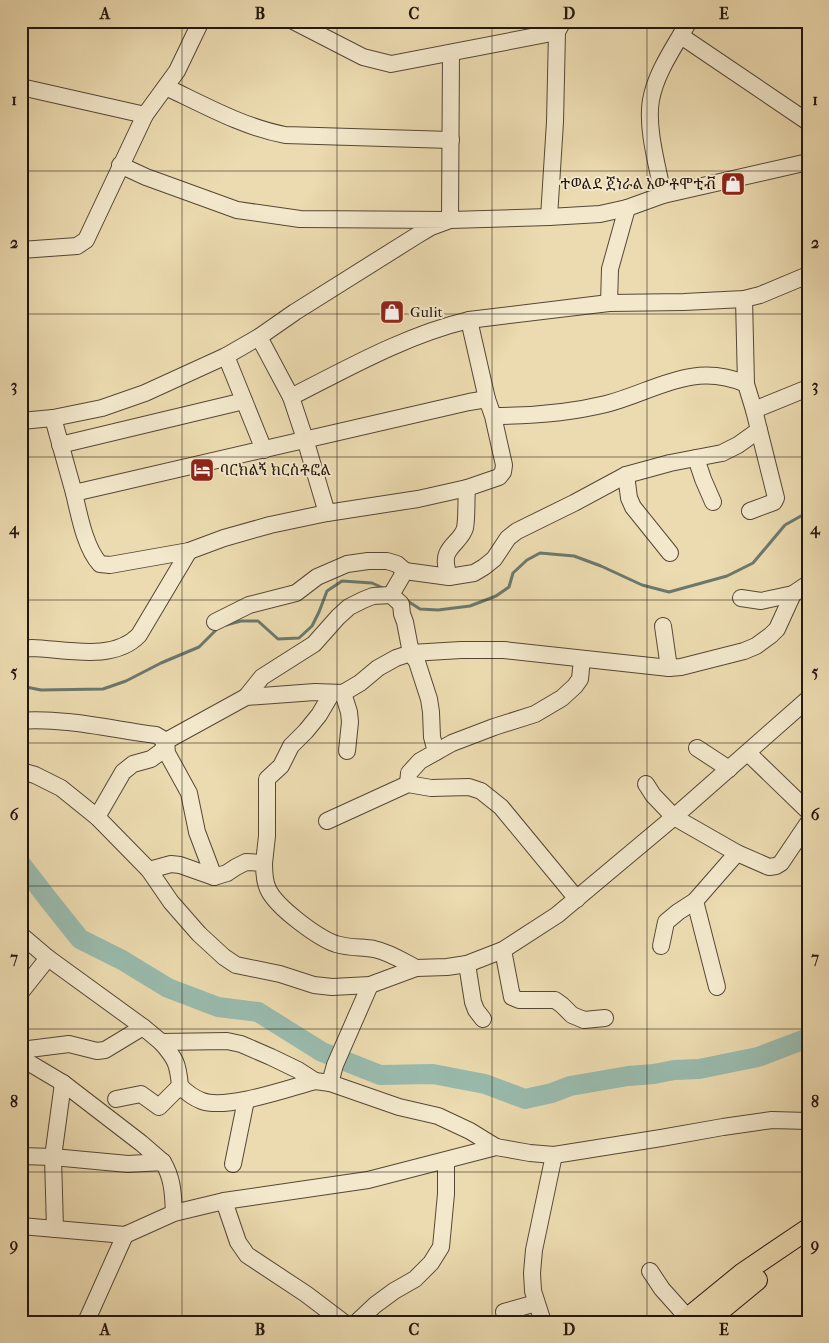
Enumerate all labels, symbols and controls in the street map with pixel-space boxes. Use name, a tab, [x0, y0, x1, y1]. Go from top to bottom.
text: A	[99, 4, 111, 23]
text: B	[255, 4, 265, 23]
text: C	[409, 4, 420, 23]
text: D	[563, 4, 575, 23]
text: E	[719, 4, 729, 23]
text: 1	[11, 90, 17, 109]
text: 1	[812, 90, 818, 109]
shop icon: ተወልደ ጀነራል አውቶሞቲቭ	[720, 171, 746, 197]
place label: ተወልደ ጀነራል አውቶሞቲቭ	[561, 175, 716, 193]
text: 2	[10, 233, 18, 252]
text: 2	[811, 233, 819, 252]
shop icon: Gulit	[379, 299, 405, 325]
place label: Gulit	[410, 303, 444, 321]
text: 3	[11, 376, 17, 396]
text: 3	[812, 376, 818, 396]
hotel icon: ባርክልኝ ክርስቶፎል	[189, 457, 215, 483]
place label: ባርክልኝ ክርስቶፎል	[220, 461, 331, 479]
text: 4	[8, 519, 20, 539]
text: 4	[809, 519, 821, 539]
text: 5	[11, 662, 18, 681]
text: 5	[812, 662, 819, 681]
text: 6	[10, 805, 19, 824]
text: 6	[811, 805, 820, 824]
text: 7	[9, 948, 18, 967]
text: 7	[810, 948, 819, 967]
text: 8	[10, 1092, 18, 1111]
text: 8	[811, 1092, 819, 1111]
text: 9	[9, 1235, 18, 1255]
text: 9	[810, 1235, 819, 1255]
text: A	[99, 1320, 111, 1339]
text: B	[255, 1320, 265, 1339]
text: C	[409, 1320, 420, 1339]
text: D	[563, 1320, 575, 1339]
text: E	[719, 1320, 729, 1339]

